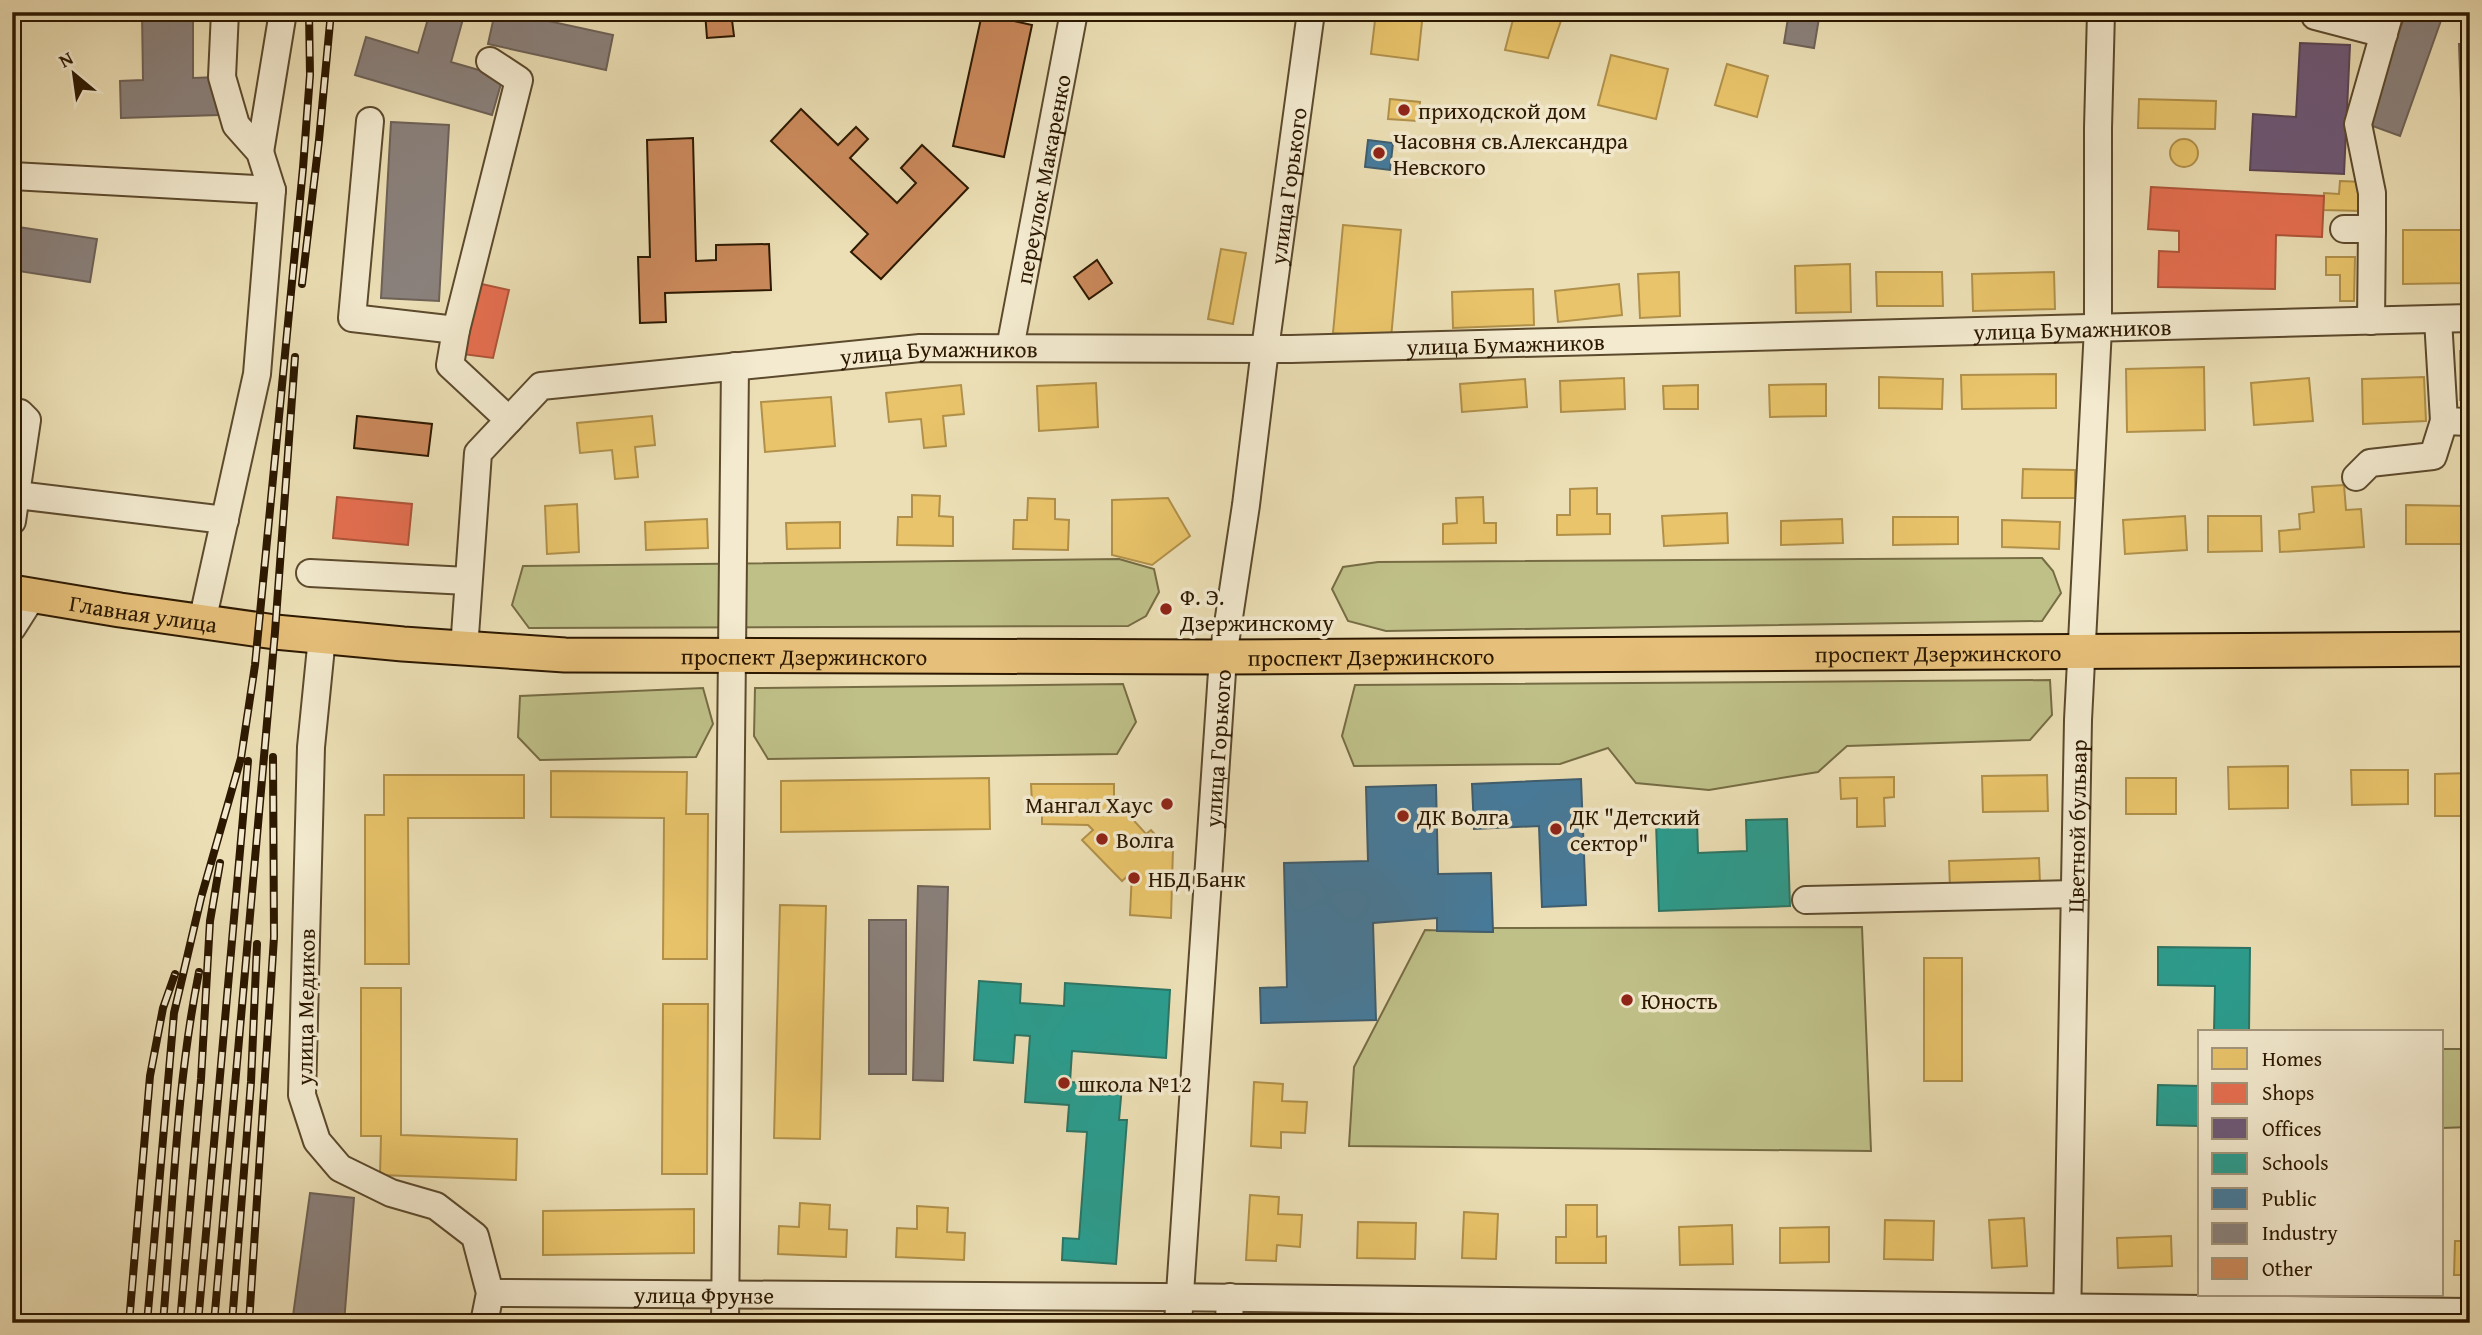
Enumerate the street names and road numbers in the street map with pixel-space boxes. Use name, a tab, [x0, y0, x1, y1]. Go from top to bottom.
street label: переулок Макаренко	[1006, 72, 1078, 287]
street label: улица Горького	[1260, 105, 1314, 268]
street label: улица Бумажников	[1972, 309, 2172, 348]
street label: улица Бумажников	[1405, 324, 1605, 362]
street label: улица Бумажников	[837, 331, 1038, 373]
street label: Главная улица	[67, 585, 219, 640]
street label: проспект Дзержинского	[1815, 635, 2061, 670]
street label: проспект Дзержинского	[681, 639, 927, 673]
street label: проспект Дзержинского	[1248, 639, 1494, 673]
street label: улица Горького	[1195, 668, 1239, 830]
street label: Цветной бульвар	[2058, 739, 2094, 913]
street label: улица Медиков	[287, 928, 323, 1087]
street label: улица Фрунзе	[633, 1277, 774, 1311]

